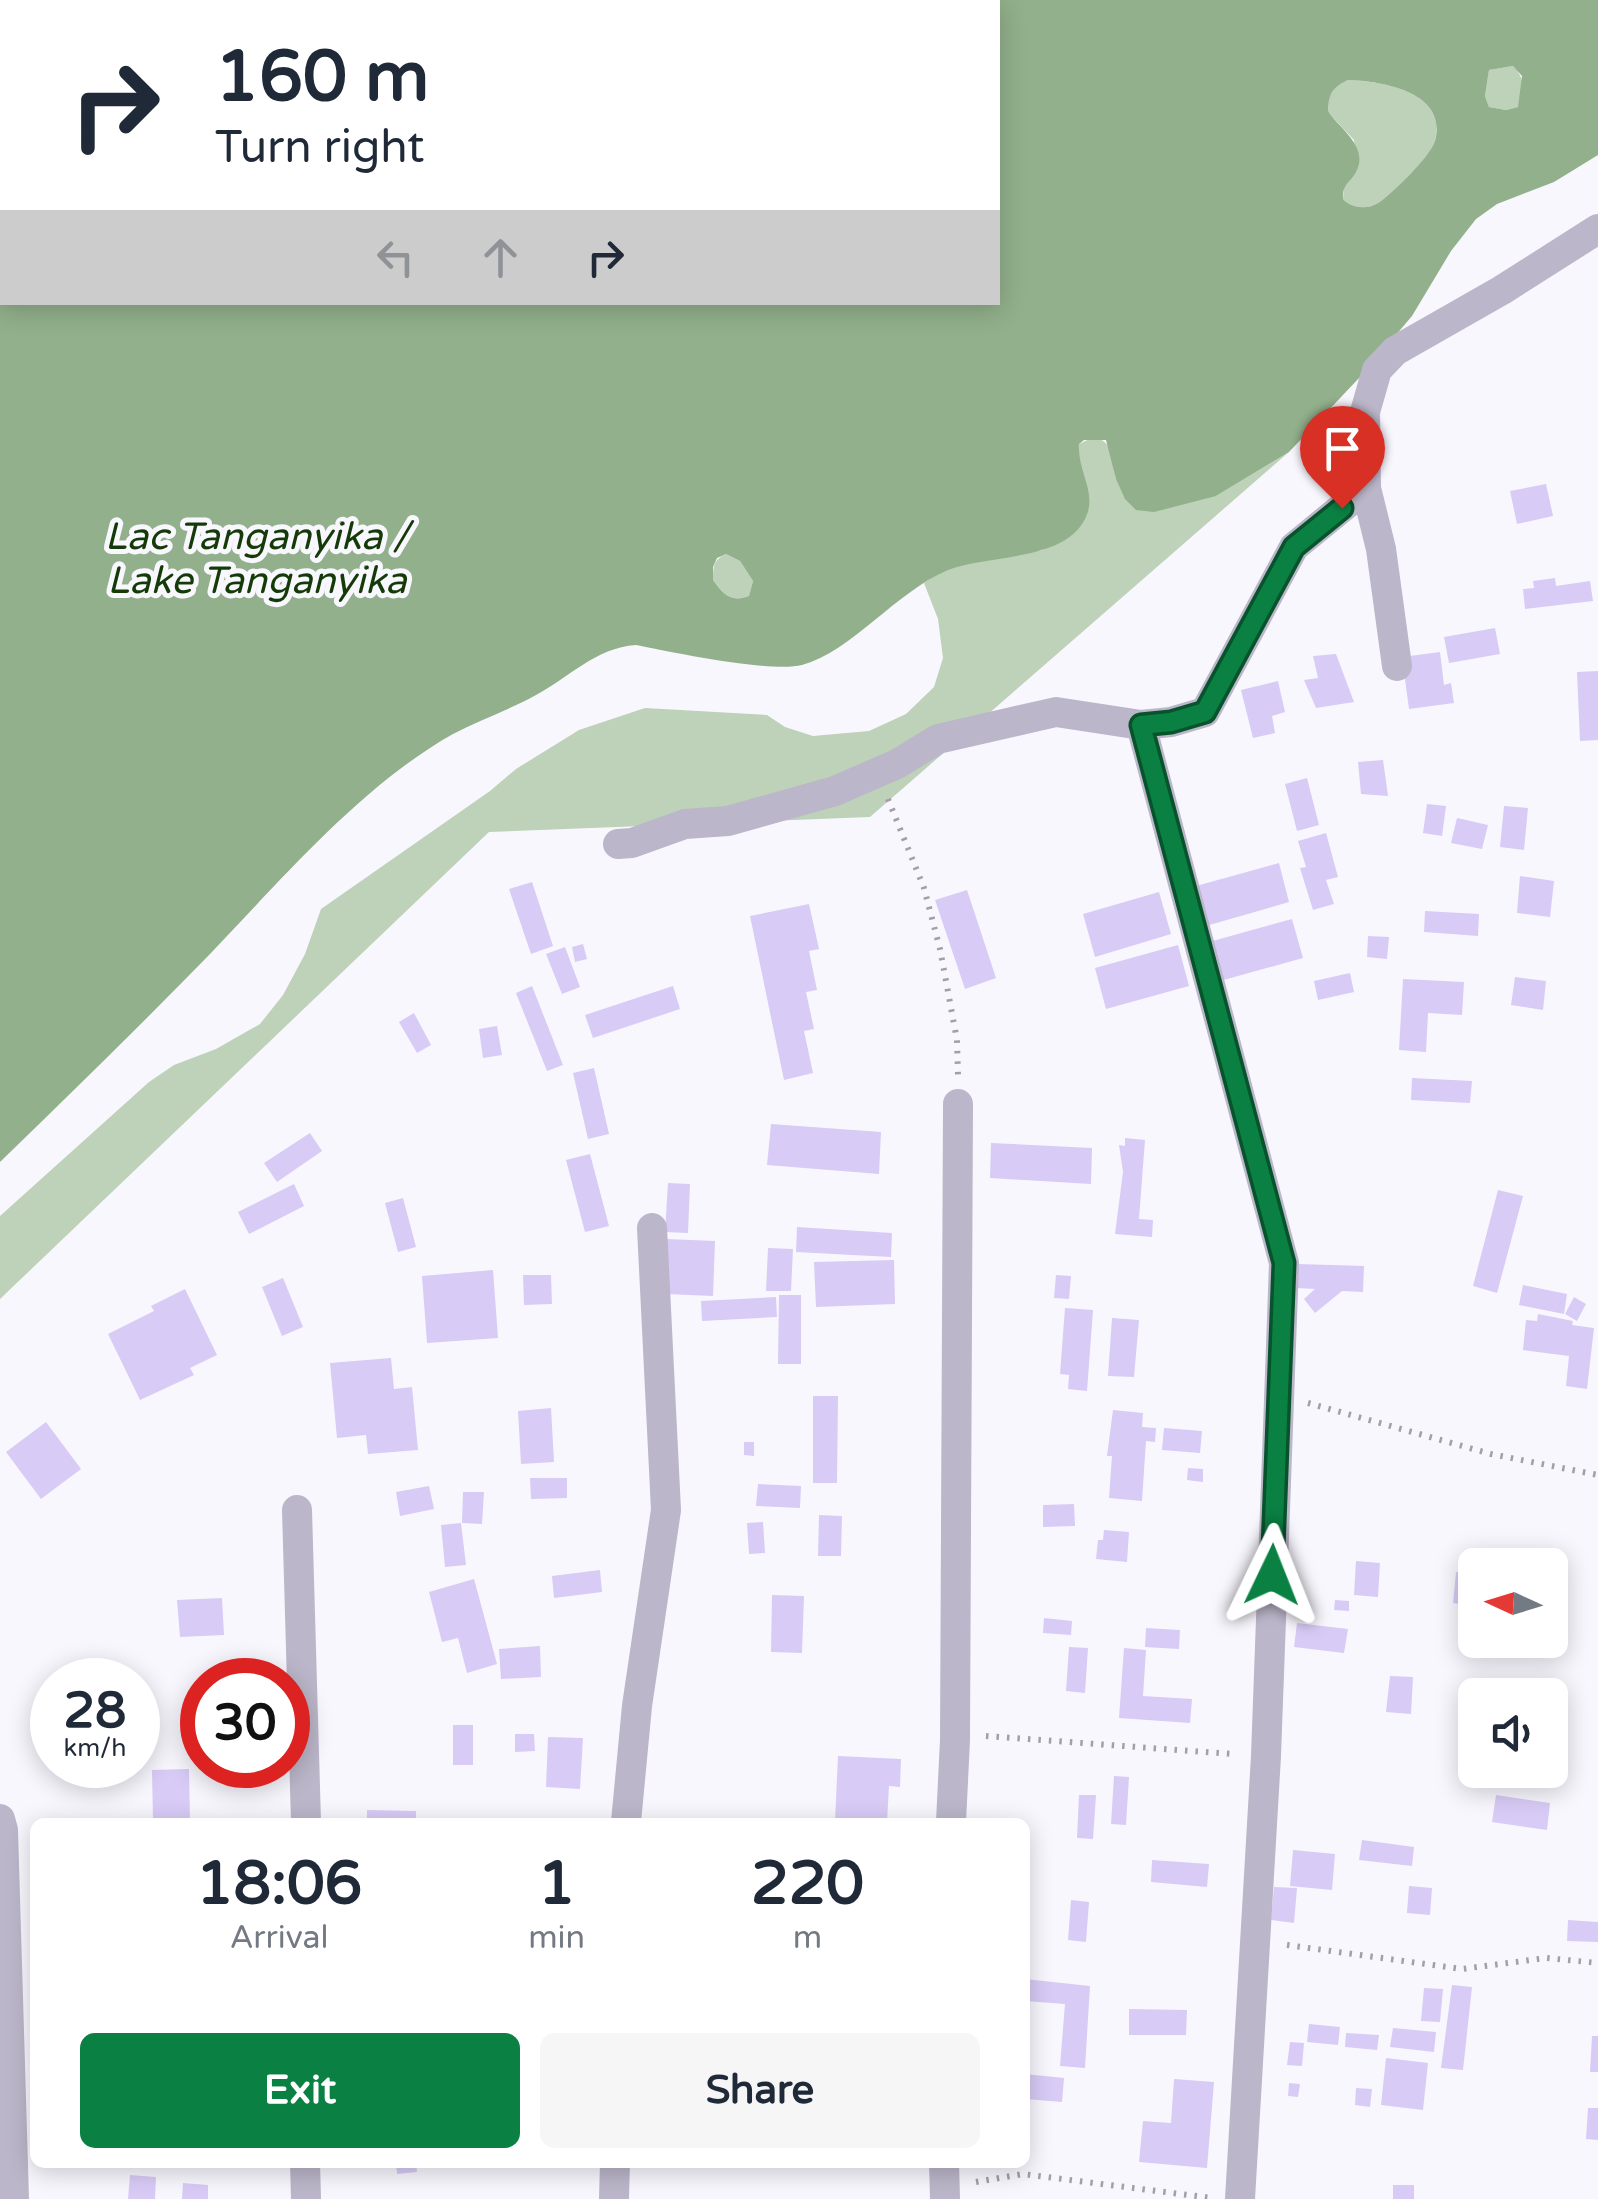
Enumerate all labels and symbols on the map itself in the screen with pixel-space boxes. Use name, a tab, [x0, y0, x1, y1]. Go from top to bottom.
pin	[1300, 406, 1385, 509]
water label: Lac Tanganyika / Lake Tanganyika	[105, 514, 415, 604]
position arrow	[1220, 1523, 1324, 1627]
north arrow	[1458, 1548, 1568, 1658]
speed limit sign: 30	[180, 1658, 310, 1788]

